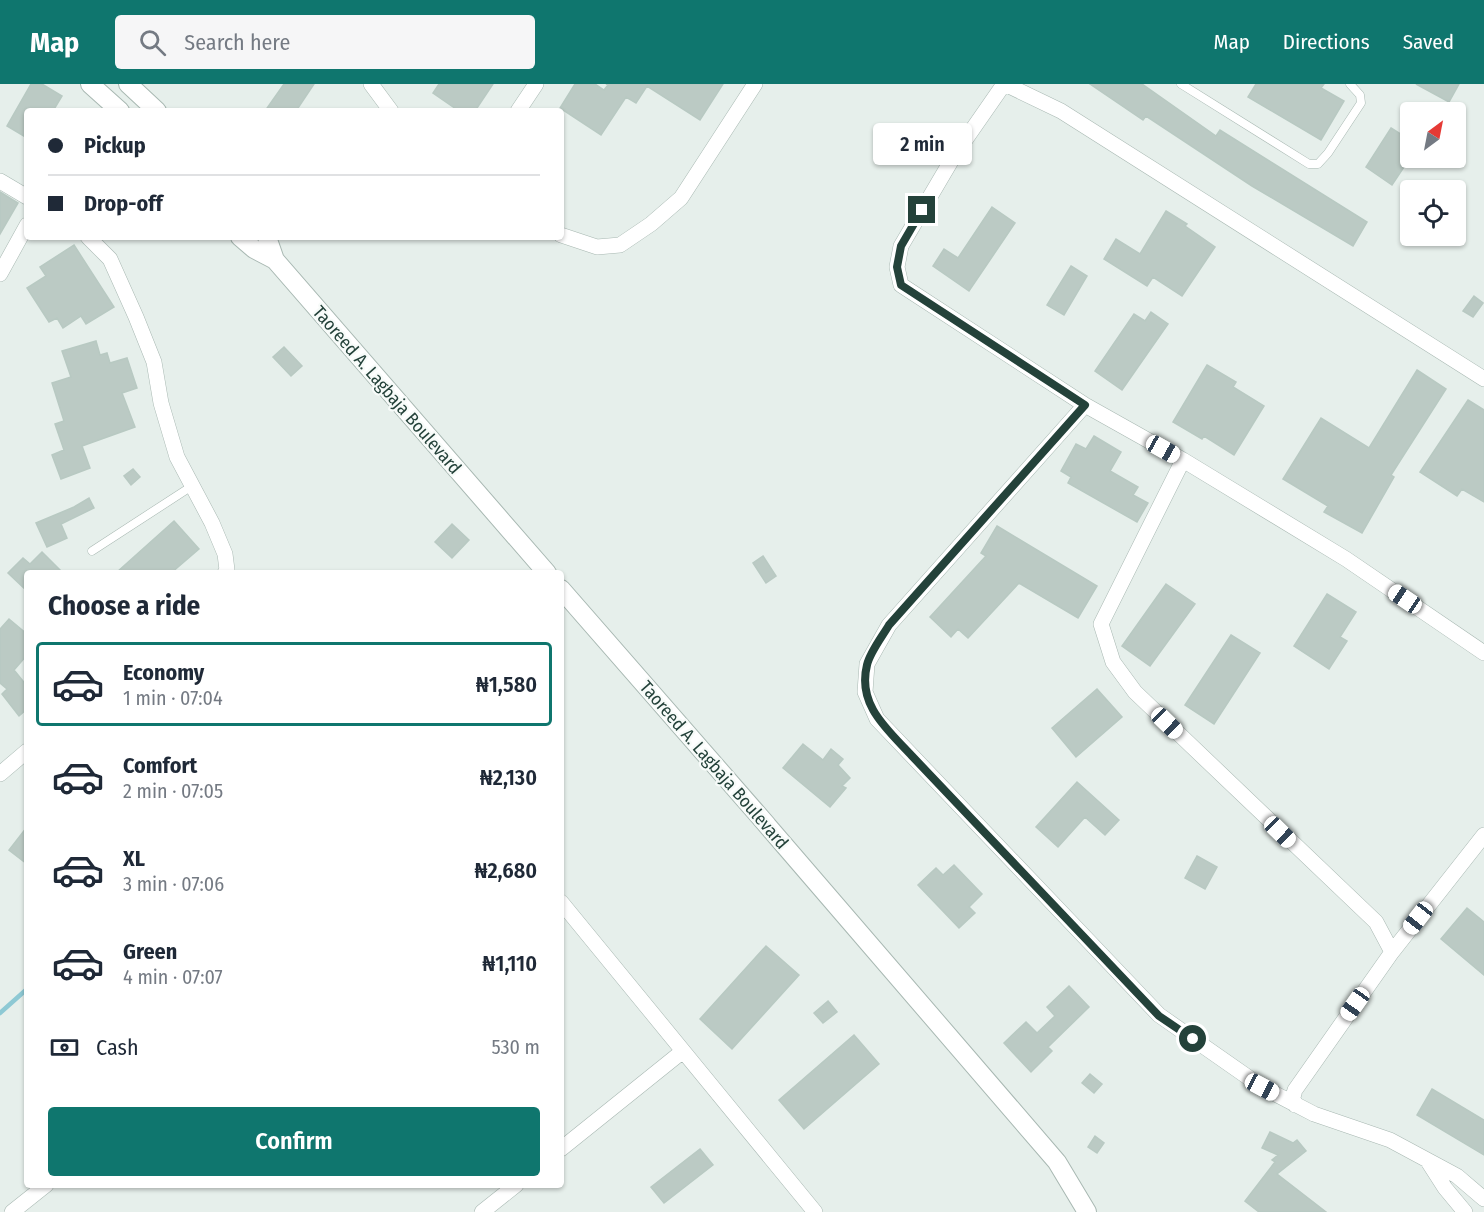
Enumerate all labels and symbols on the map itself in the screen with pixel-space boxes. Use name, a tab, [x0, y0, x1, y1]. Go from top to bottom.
north arrow	[1400, 102, 1466, 168]
callout: 2 min	[872, 123, 972, 165]
route end	[908, 196, 935, 223]
street label: Taoreed A. Lagbaja Boulevard	[308, 301, 466, 479]
car	[1143, 432, 1183, 466]
car	[1385, 581, 1425, 617]
street label: Taoreed A. Lagbaja Boulevard	[635, 676, 793, 854]
car	[1148, 704, 1186, 742]
car	[1261, 813, 1299, 851]
car	[1400, 898, 1436, 938]
car	[1337, 984, 1373, 1024]
route start	[1179, 1025, 1206, 1052]
car	[1242, 1071, 1282, 1103]

